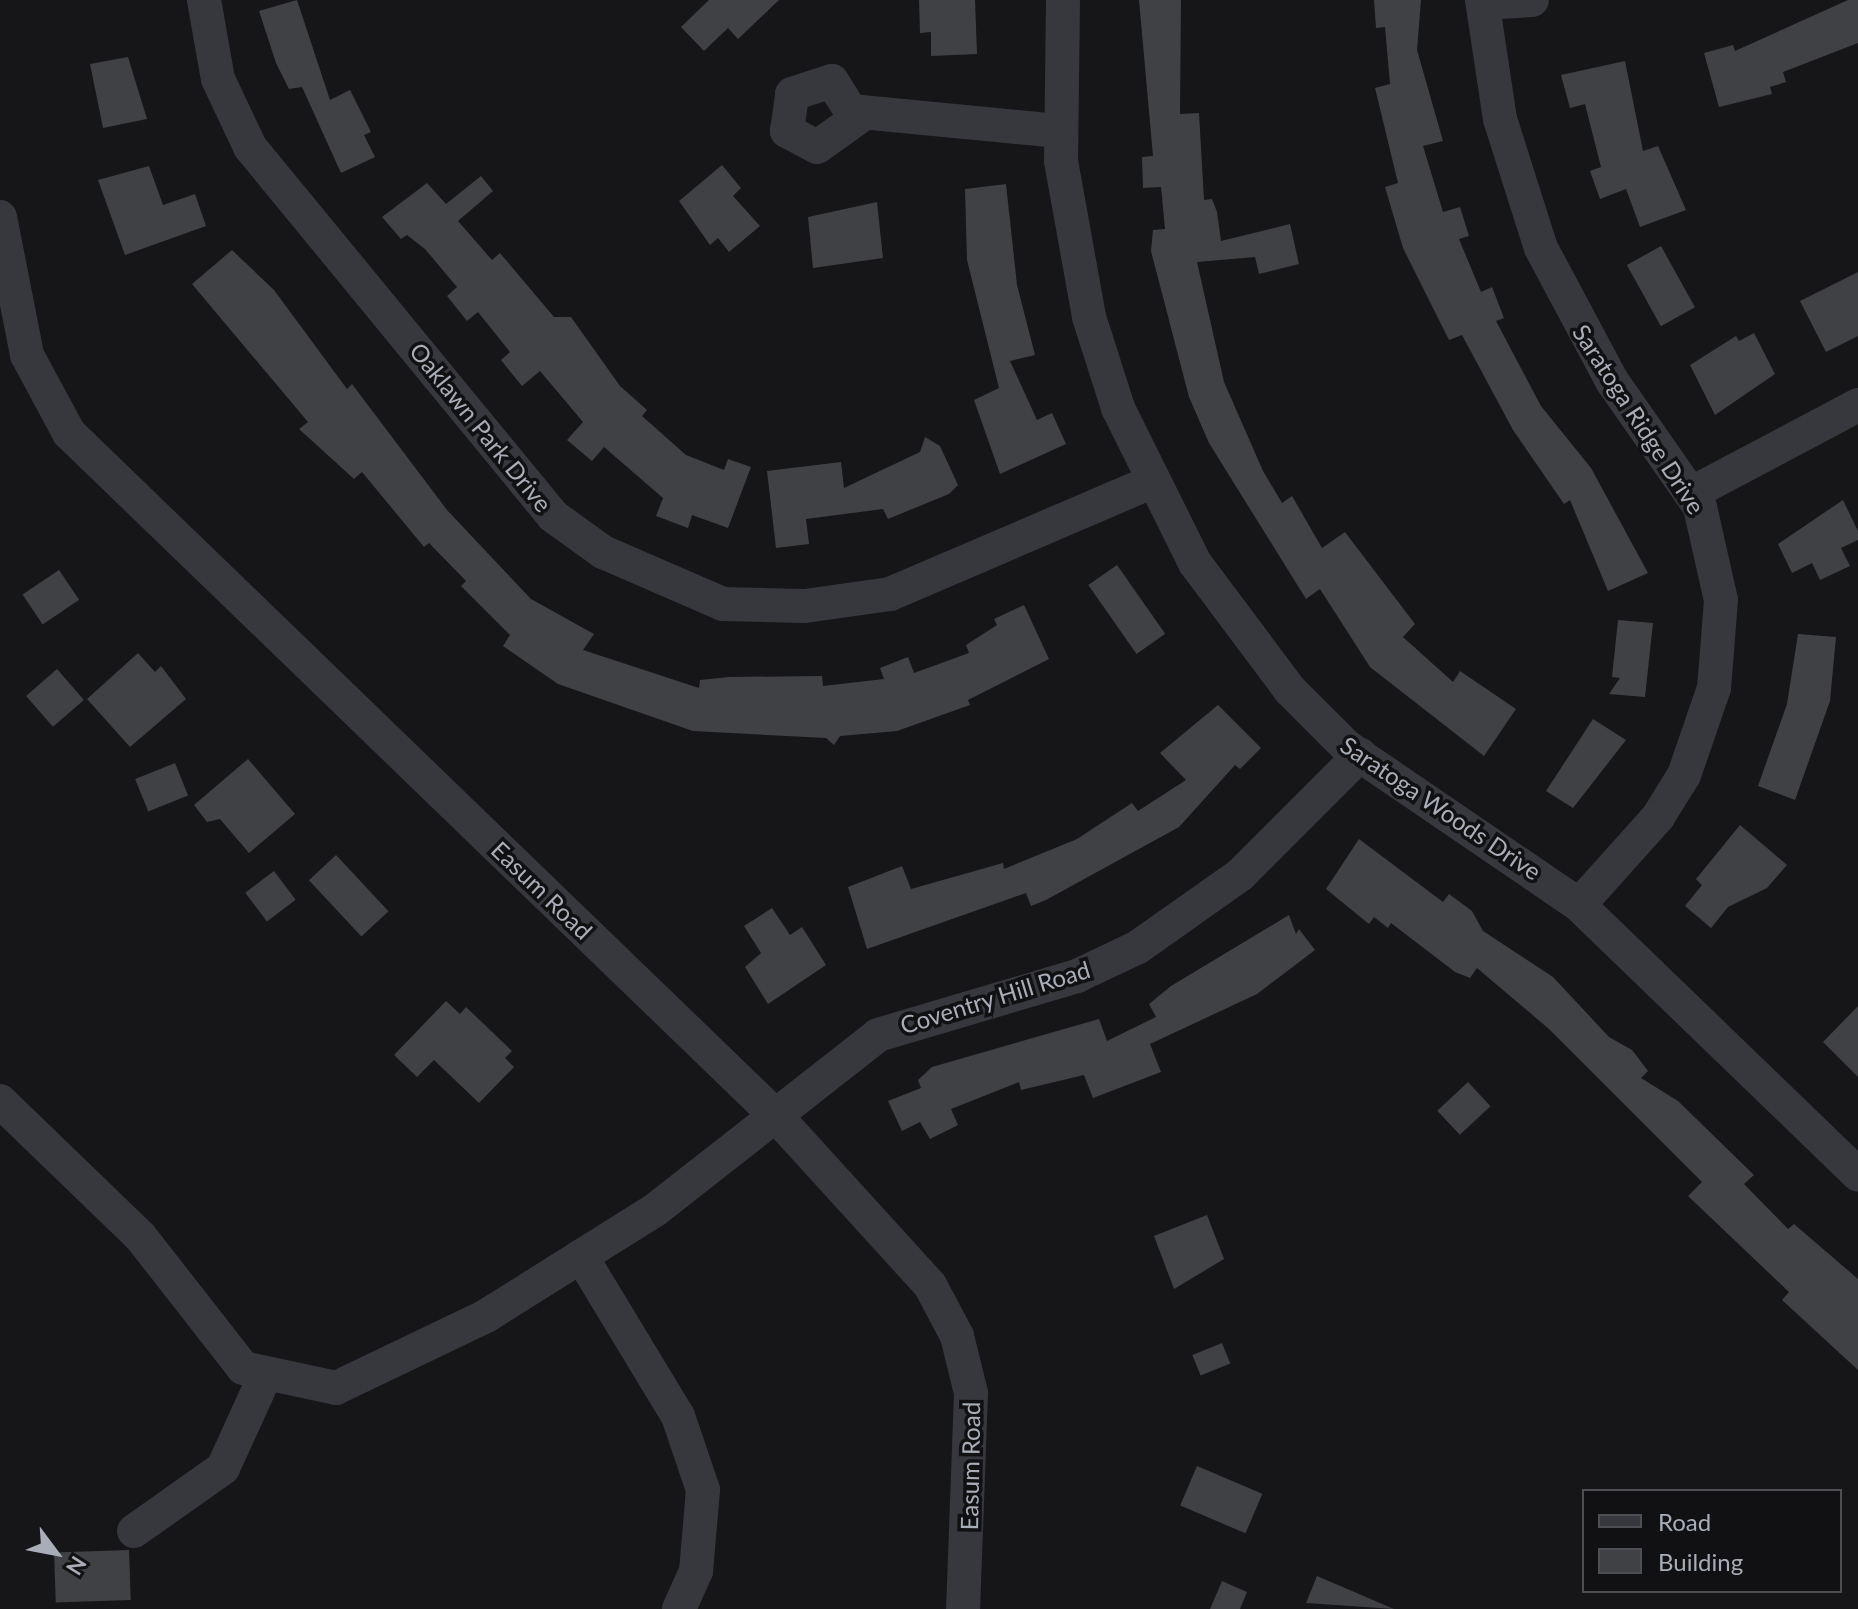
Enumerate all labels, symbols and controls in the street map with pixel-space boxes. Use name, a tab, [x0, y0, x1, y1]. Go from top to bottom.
street label: Saratoga Ridge Drive	[1567, 319, 1711, 519]
street label: Oaklawn Park Drive	[404, 337, 558, 517]
street label: Saratoga Woods Drive	[1335, 730, 1547, 886]
street label: Easum Road	[486, 835, 598, 945]
street label: Coventry Hill Road	[896, 954, 1094, 1040]
street label: Easum Road	[954, 1401, 986, 1531]
legend	[1582, 1489, 1842, 1593]
text: Road	[1658, 1507, 1711, 1536]
north arrow	[16, 1513, 96, 1593]
text: Building	[1658, 1547, 1743, 1576]
text: N	[61, 1552, 93, 1580]

